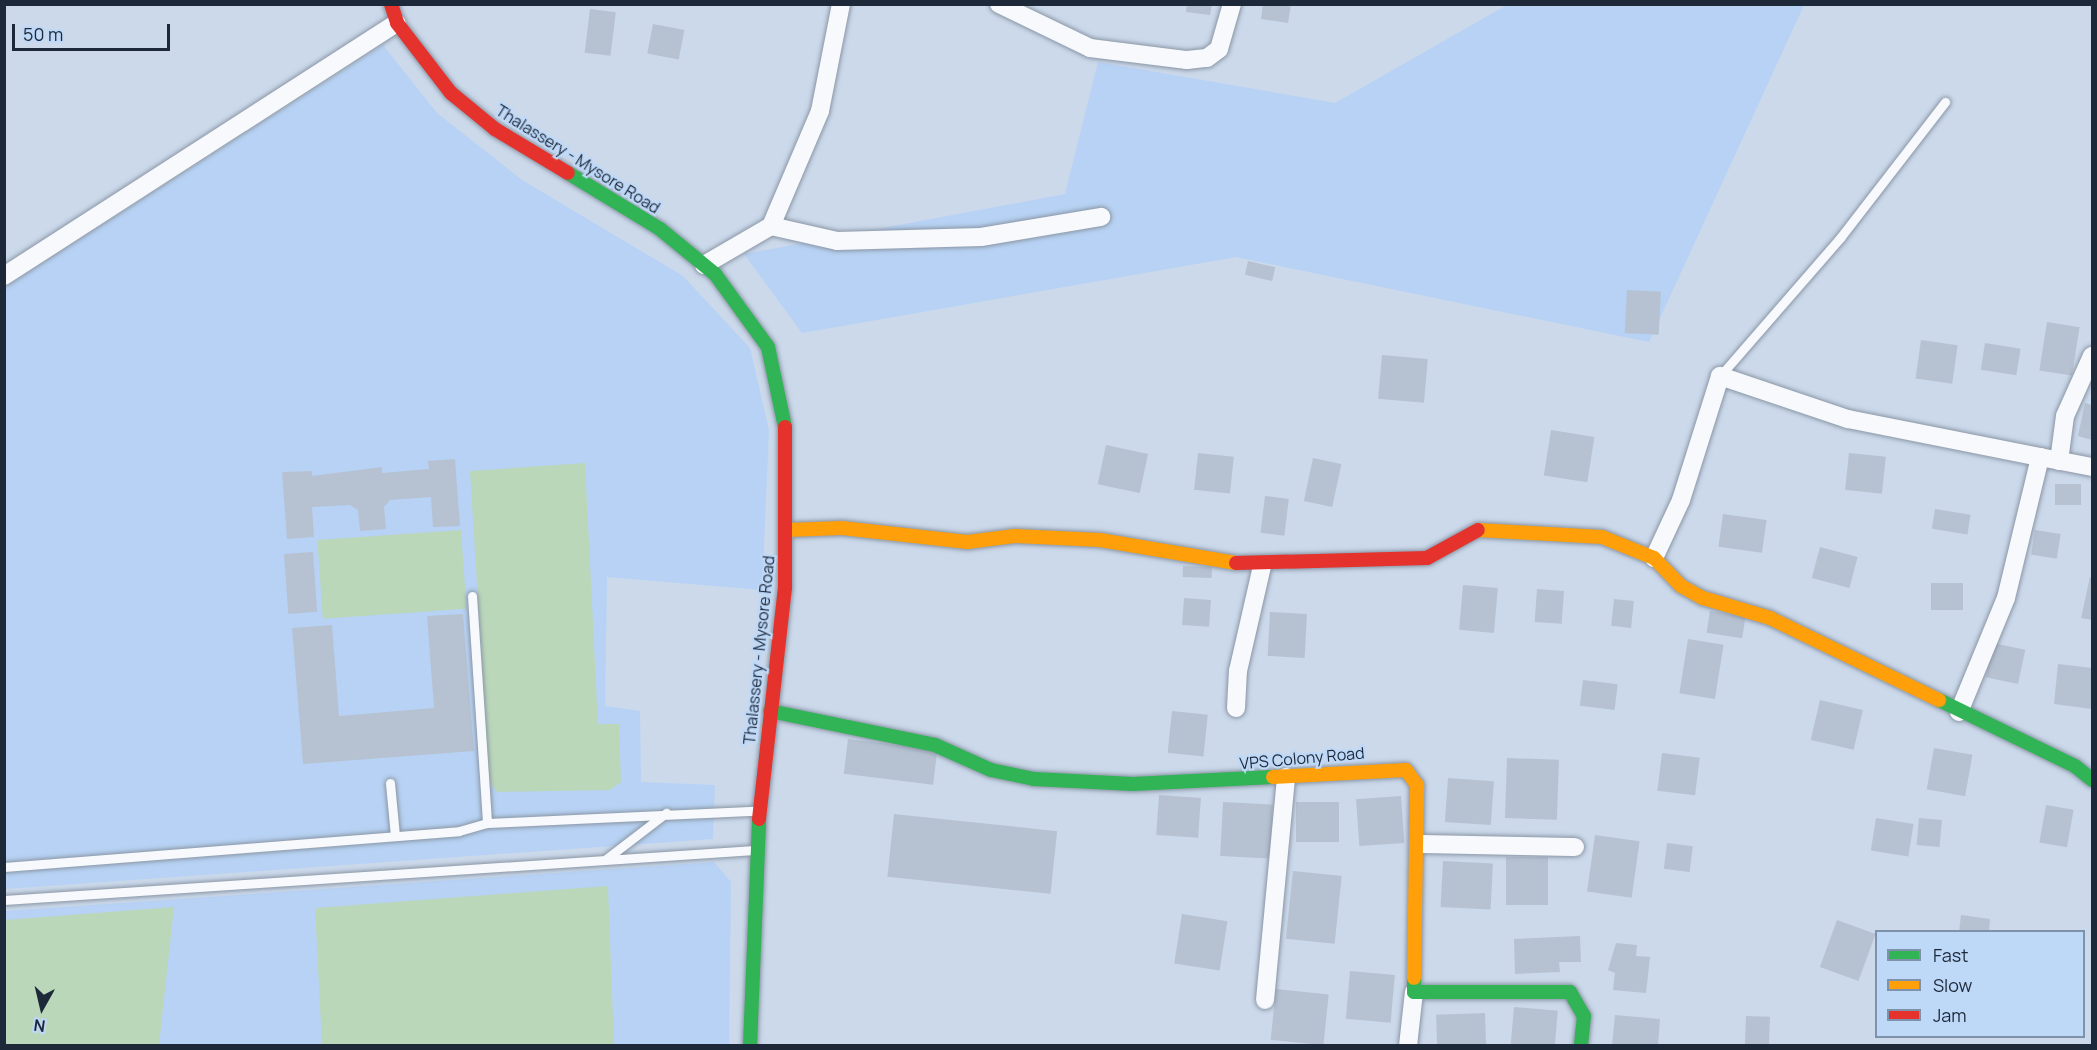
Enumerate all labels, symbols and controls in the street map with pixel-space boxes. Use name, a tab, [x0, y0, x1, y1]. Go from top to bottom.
scale bar	[15, 12, 172, 50]
text: 50 m	[23, 22, 63, 46]
street label: Thalassery - Mysore Road	[492, 101, 664, 217]
street label: Thalassery - Mysore Road	[740, 555, 778, 745]
street label: VPS Colony Road	[1239, 743, 1365, 773]
legend	[1875, 930, 2085, 1038]
text: Fast	[1933, 943, 1968, 967]
text: Slow	[1933, 973, 1972, 997]
north arrow	[12, 978, 72, 1038]
text: Jam	[1933, 1003, 1967, 1027]
text: N	[32, 1014, 47, 1038]

